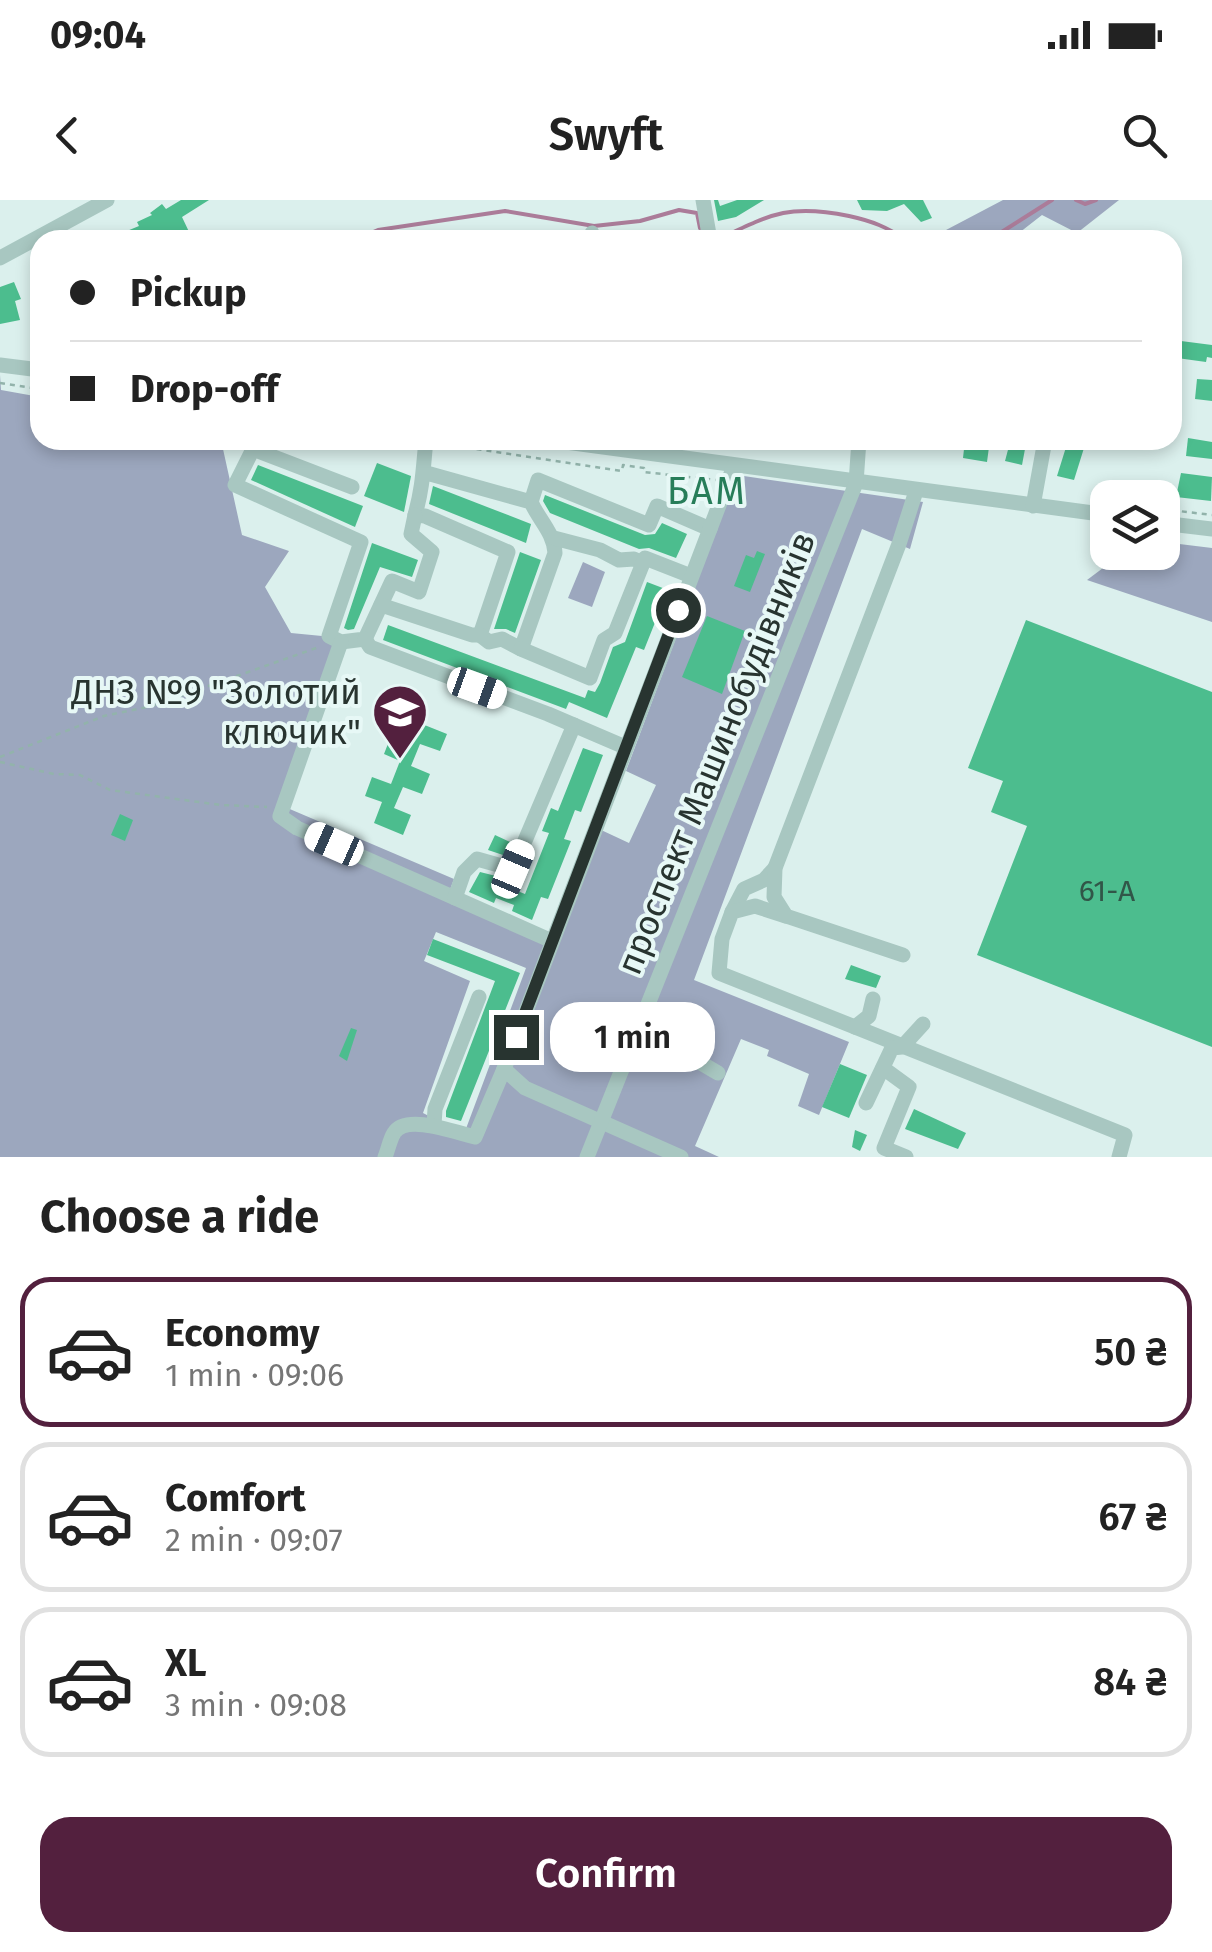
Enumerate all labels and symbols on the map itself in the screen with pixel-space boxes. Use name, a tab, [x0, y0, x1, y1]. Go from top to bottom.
district label: БАМ	[667, 468, 747, 514]
street label: проспект Машинобудівників	[608, 526, 824, 980]
route start	[656, 588, 701, 633]
car	[444, 664, 510, 712]
place label: ДНЗ №9 "Золотий ключик"	[71, 671, 361, 753]
school or university icon: ДНЗ №9 "Золотий ключик"	[370, 682, 430, 761]
car	[300, 818, 368, 870]
car	[487, 836, 539, 902]
house number: 61-А	[1079, 873, 1136, 909]
callout: 1 min	[551, 1002, 716, 1072]
route end	[494, 1015, 539, 1060]

